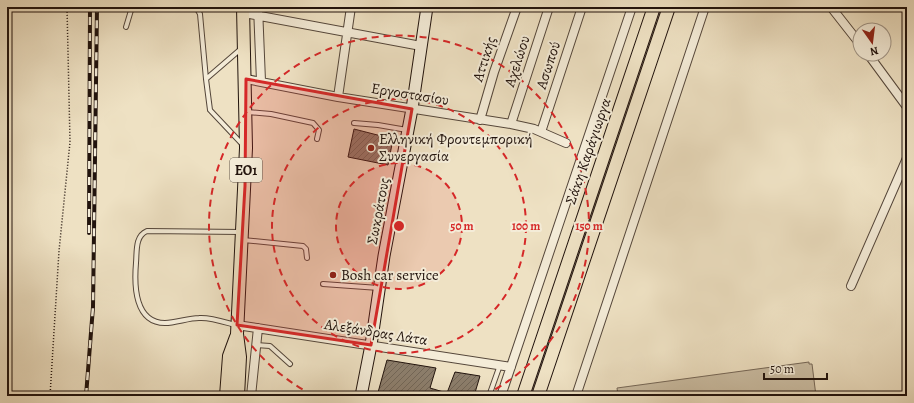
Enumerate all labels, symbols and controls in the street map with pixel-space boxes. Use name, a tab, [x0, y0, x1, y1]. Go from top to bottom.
north arrow	[852, 22, 892, 62]
street label: Αχελώου	[499, 33, 535, 90]
street label: Αττικής	[467, 34, 501, 85]
street label: Ασωπού	[531, 38, 565, 92]
text: N	[869, 43, 880, 59]
street label: Εργοστασίου	[370, 78, 450, 110]
street label: Σάκη Καράγιωργα	[560, 95, 616, 207]
place label: Ελληνική Φρουτεμπορική Συνεργασία	[379, 129, 533, 166]
marker: Ελληνική Φρουτεμπορική Συνεργασία	[366, 143, 376, 153]
road number: ΕΟ1	[230, 158, 262, 182]
street label: Σωκράτους	[362, 176, 394, 246]
text: 50 m	[450, 218, 474, 234]
text: 100 m	[512, 218, 540, 234]
text: 150 m	[575, 218, 603, 234]
centre of rings	[392, 219, 406, 233]
place label: Bosh car service	[341, 265, 439, 285]
marker: Bosh car service	[328, 270, 338, 280]
street label: Αλεξάνδρας Λάτα	[322, 314, 429, 350]
scale bar	[764, 355, 827, 381]
text: 50 m	[770, 361, 794, 377]

